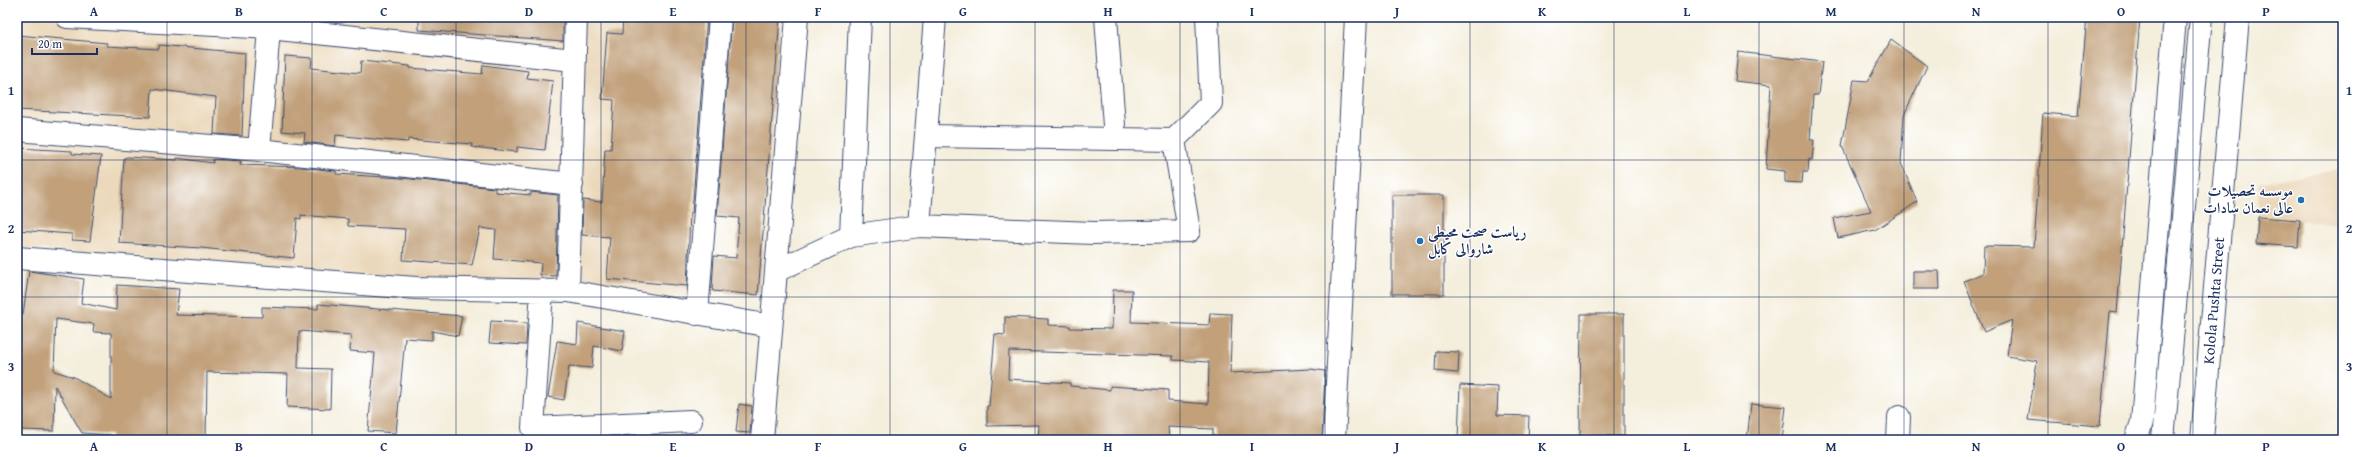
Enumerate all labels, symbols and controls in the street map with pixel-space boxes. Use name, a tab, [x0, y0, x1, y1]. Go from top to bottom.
text: A	[90, 2, 99, 21]
text: B	[235, 2, 243, 21]
text: C	[380, 2, 388, 21]
text: D	[525, 2, 533, 21]
text: E	[670, 2, 677, 21]
text: F	[815, 2, 822, 21]
text: G	[959, 2, 967, 21]
text: H	[1103, 2, 1113, 21]
text: I	[1250, 2, 1254, 21]
text: J	[1393, 2, 1400, 21]
text: K	[1538, 2, 1547, 21]
text: L	[1684, 2, 1691, 21]
text: M	[1825, 2, 1837, 21]
text: N	[1972, 2, 1981, 21]
text: O	[2117, 2, 2125, 21]
text: P	[2262, 2, 2270, 21]
scale bar	[32, 30, 97, 56]
text: 20 m	[38, 35, 62, 52]
text: 1	[8, 81, 14, 100]
text: 1	[2346, 81, 2352, 100]
place label: موسسه تحصیلات عالی نعمان سادات	[2203, 180, 2293, 218]
marker: موسسه تحصیلات عالی نعمان سادات	[2296, 195, 2306, 205]
text: 2	[8, 219, 15, 238]
text: 2	[2346, 219, 2353, 238]
place label: ریاست صحت محیطی شاروالی کابل	[1428, 221, 1526, 260]
street label: Kolola Pushta Street	[2198, 235, 2229, 365]
marker: ریاست صحت محیطی شاروالی کابل	[1415, 236, 1425, 246]
text: 3	[8, 357, 14, 376]
text: 3	[2346, 357, 2352, 376]
text: A	[90, 437, 99, 456]
text: B	[235, 437, 243, 456]
text: C	[380, 437, 388, 456]
text: D	[525, 437, 533, 456]
text: E	[670, 437, 677, 456]
text: F	[815, 437, 822, 456]
text: G	[959, 437, 967, 456]
text: H	[1103, 437, 1113, 456]
text: I	[1250, 437, 1254, 456]
text: J	[1393, 437, 1400, 456]
text: K	[1538, 437, 1547, 456]
text: L	[1684, 437, 1691, 456]
text: M	[1825, 437, 1837, 456]
text: N	[1972, 437, 1981, 456]
text: O	[2117, 437, 2125, 456]
text: P	[2262, 437, 2270, 456]

